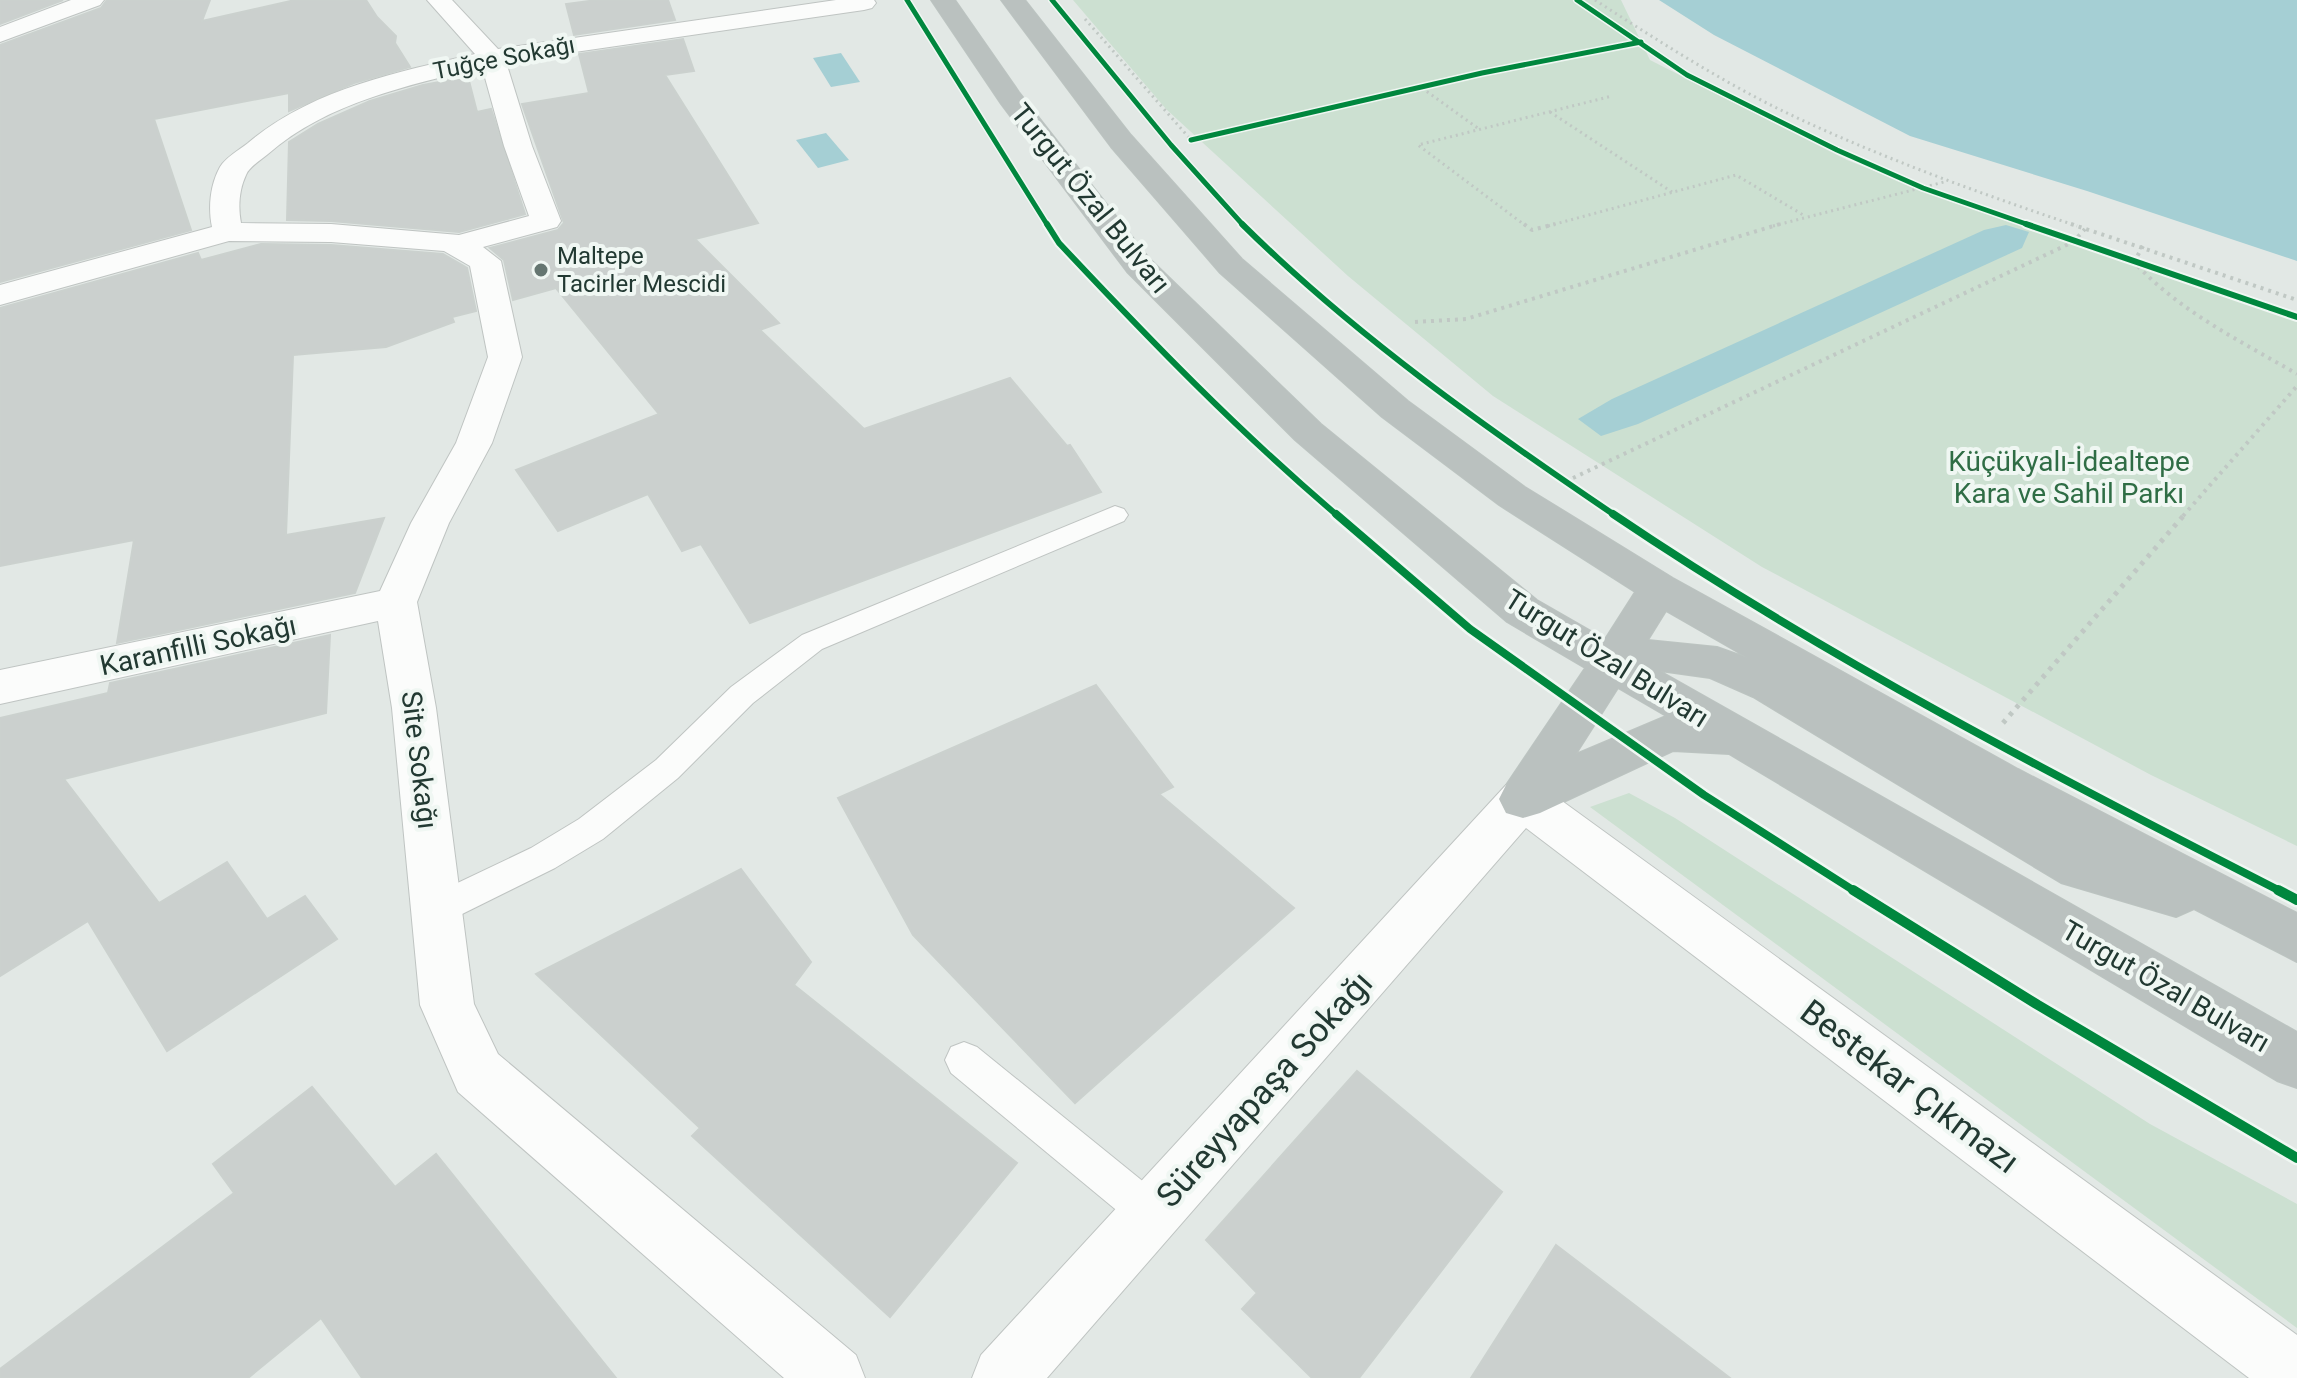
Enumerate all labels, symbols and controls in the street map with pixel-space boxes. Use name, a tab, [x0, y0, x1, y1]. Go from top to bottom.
street label: Tuğçe Sokağı	[431, 31, 577, 85]
street label: Turgut Özal Bulvarı	[1004, 97, 1177, 300]
place label: Maltepe Tacirler Mescidi	[557, 242, 726, 298]
marker: Maltepe Tacirler Mescidi	[532, 261, 550, 279]
park label: Küçükyalı-İdealtepe Kara ve Sahil Parkı	[1948, 445, 2190, 510]
street label: Turgut Özal Bulvarı	[1499, 582, 1715, 734]
street label: Karanfilli Sokağı	[97, 609, 299, 682]
street label: Site Sokağı	[395, 689, 444, 831]
street label: Turgut Özal Bulvarı	[2056, 914, 2275, 1059]
street label: Süreyyapaşa Sokağı	[1148, 963, 1380, 1215]
street label: Bestekar Çıkmazı	[1793, 991, 2027, 1181]

